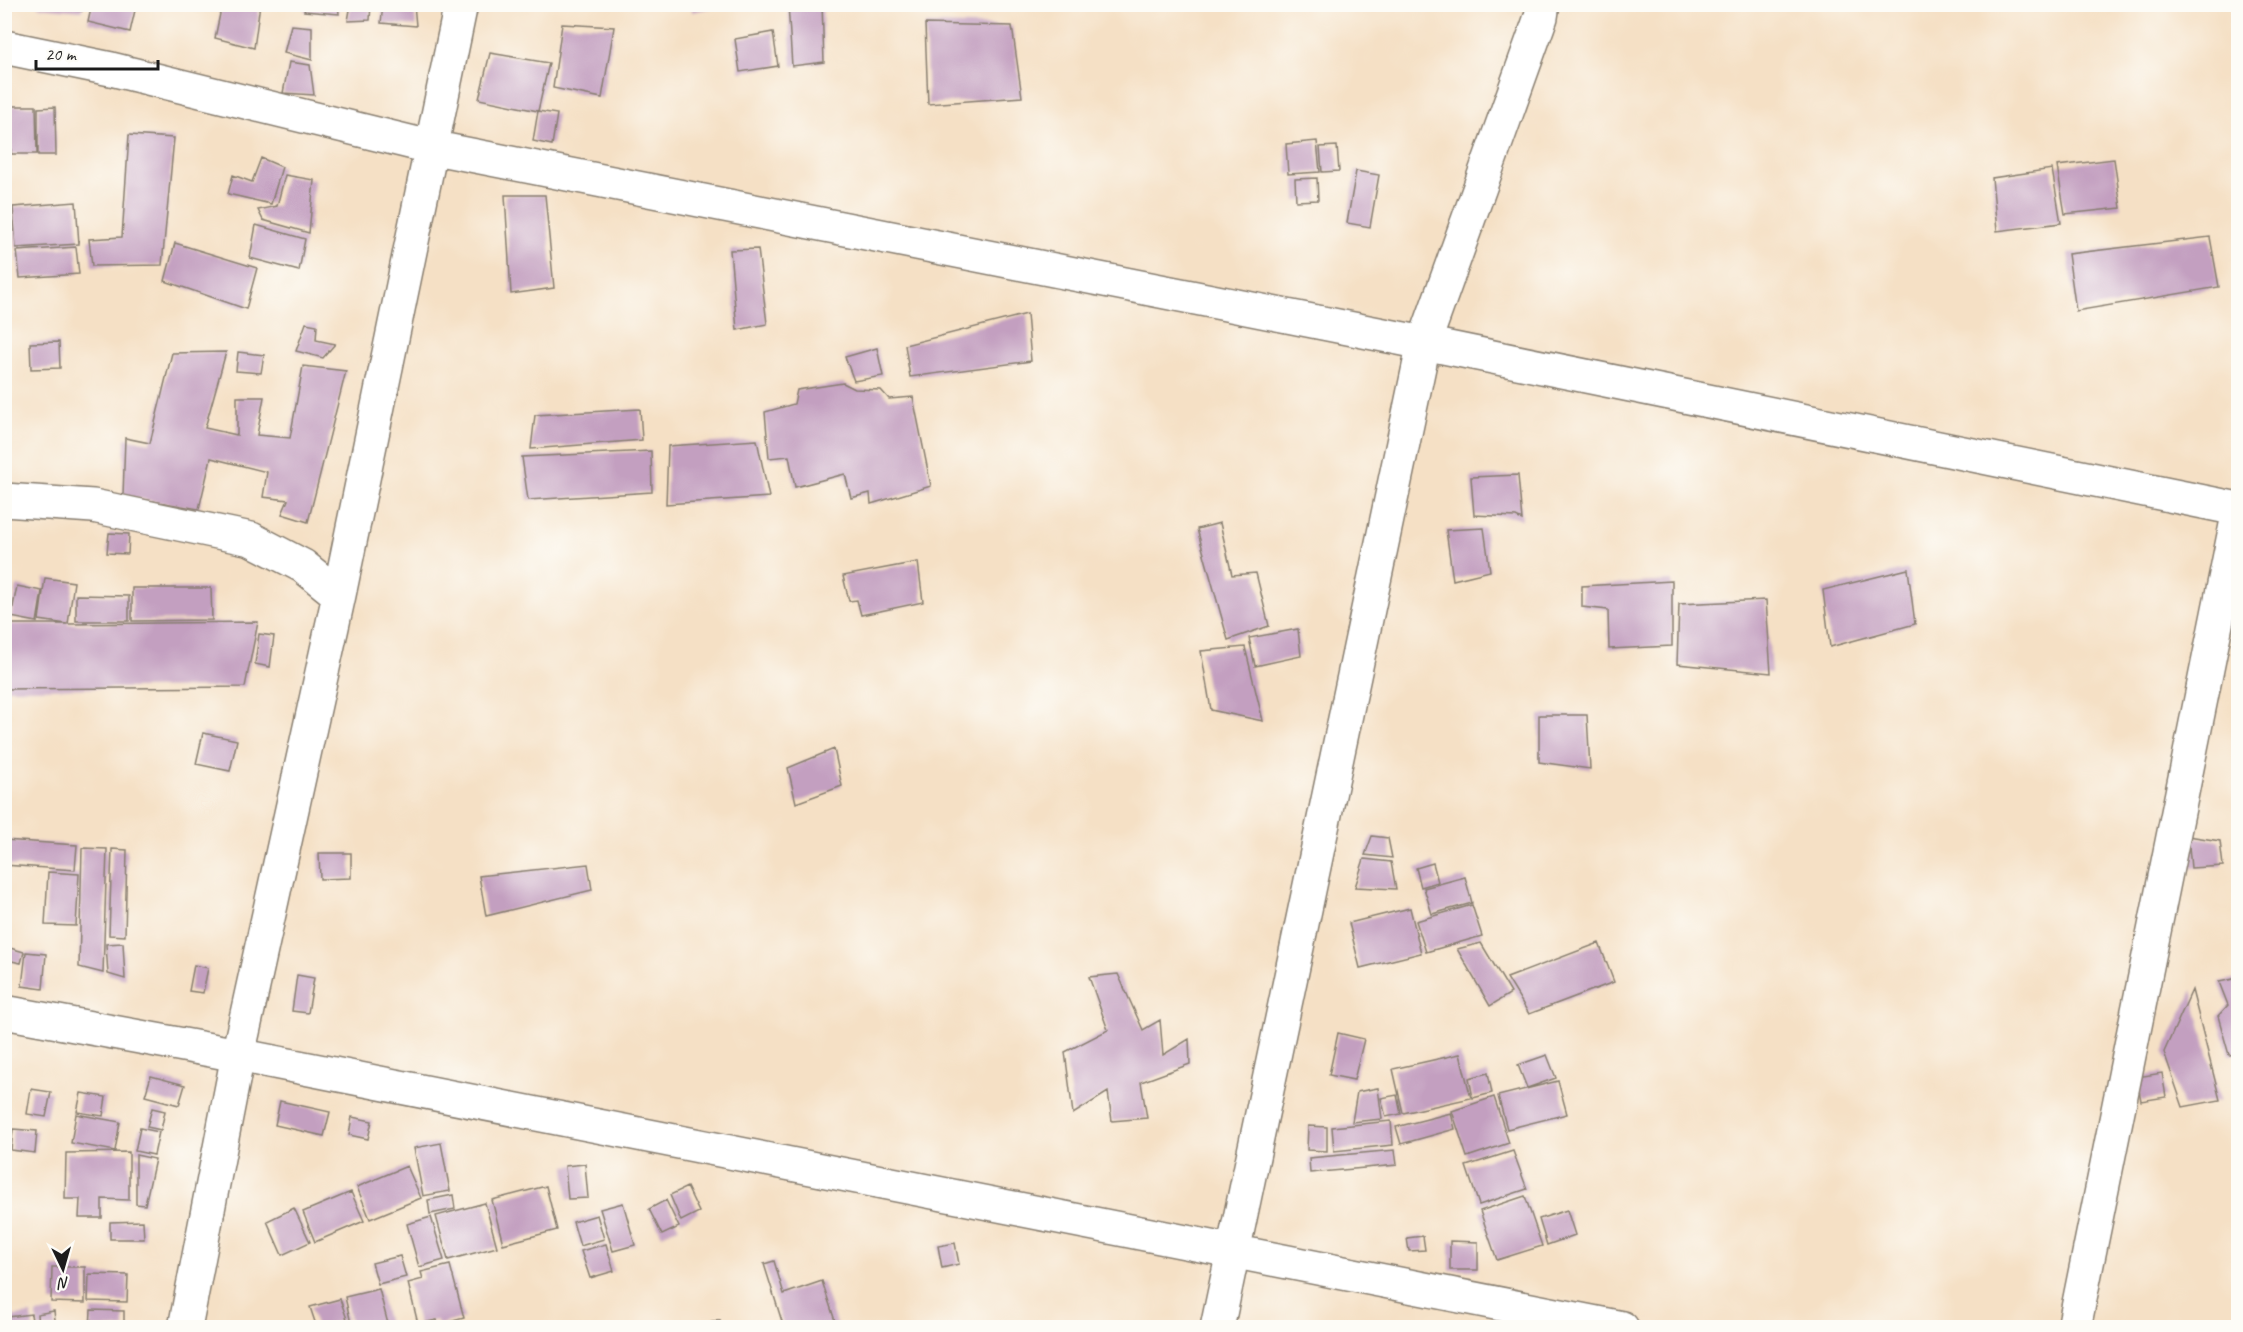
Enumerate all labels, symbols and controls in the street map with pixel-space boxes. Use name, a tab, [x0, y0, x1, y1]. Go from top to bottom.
scale bar	[36, 33, 158, 71]
text: 20 m	[45, 43, 78, 65]
north arrow	[33, 1239, 93, 1299]
text: N	[55, 1273, 70, 1294]

